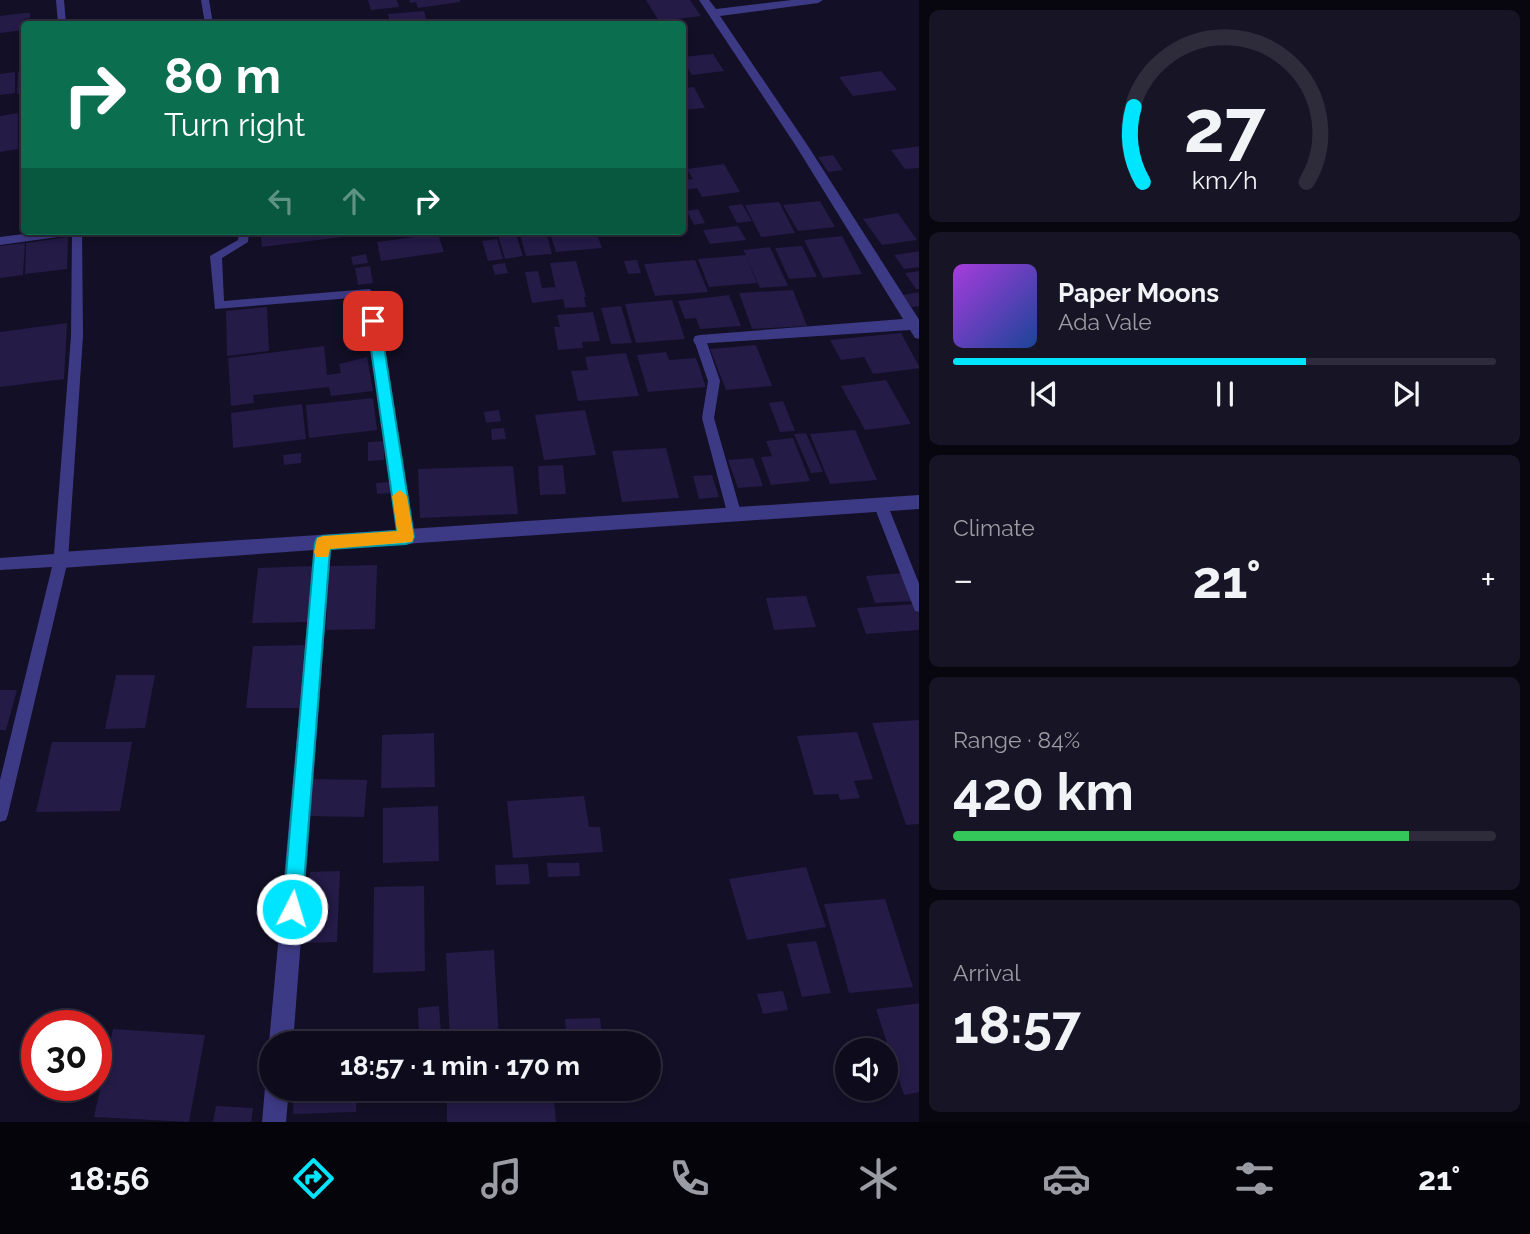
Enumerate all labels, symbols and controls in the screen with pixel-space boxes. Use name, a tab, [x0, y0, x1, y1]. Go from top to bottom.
text: 80 m	[164, 47, 281, 104]
icon: right	[49, 49, 140, 140]
text: 27	[1184, 85, 1266, 170]
text: Turn right	[164, 106, 305, 143]
text: km/h	[1192, 165, 1257, 195]
icon: left	[262, 182, 300, 220]
icon: ahead	[335, 182, 373, 220]
icon: right	[408, 182, 446, 220]
text: Paper Moons	[1058, 278, 1219, 308]
pin	[343, 291, 403, 351]
icon: arrive	[354, 302, 392, 340]
text: Ada Vale	[1058, 308, 1152, 335]
icon: previous	[1025, 375, 1063, 413]
icon: pause	[1206, 375, 1244, 413]
icon: next	[1387, 375, 1425, 413]
text: Climate	[953, 514, 1035, 541]
text: 21°	[1193, 549, 1261, 610]
text: −	[953, 557, 973, 602]
text: +	[1480, 557, 1496, 602]
text: Range · 84%	[953, 726, 1080, 753]
text: 420 km	[953, 761, 1134, 822]
position arrow	[255, 872, 329, 946]
text: Arrival	[953, 959, 1020, 986]
text: 18:57	[953, 994, 1081, 1055]
speed limit sign: 30	[21, 1010, 112, 1101]
map controls	[835, 1038, 898, 1101]
button: sound	[835, 1038, 898, 1101]
text: 18:57 · 1 min · 170 m	[340, 1051, 580, 1081]
icon: directions	[289, 1154, 338, 1203]
icon: music	[477, 1154, 526, 1203]
icon: phone	[665, 1154, 714, 1203]
icon: climate	[854, 1154, 903, 1203]
icon: car	[1042, 1154, 1091, 1203]
icon: filters	[1230, 1154, 1279, 1203]
text: 18:56	[70, 1160, 150, 1197]
text: 21°	[1418, 1160, 1460, 1197]

